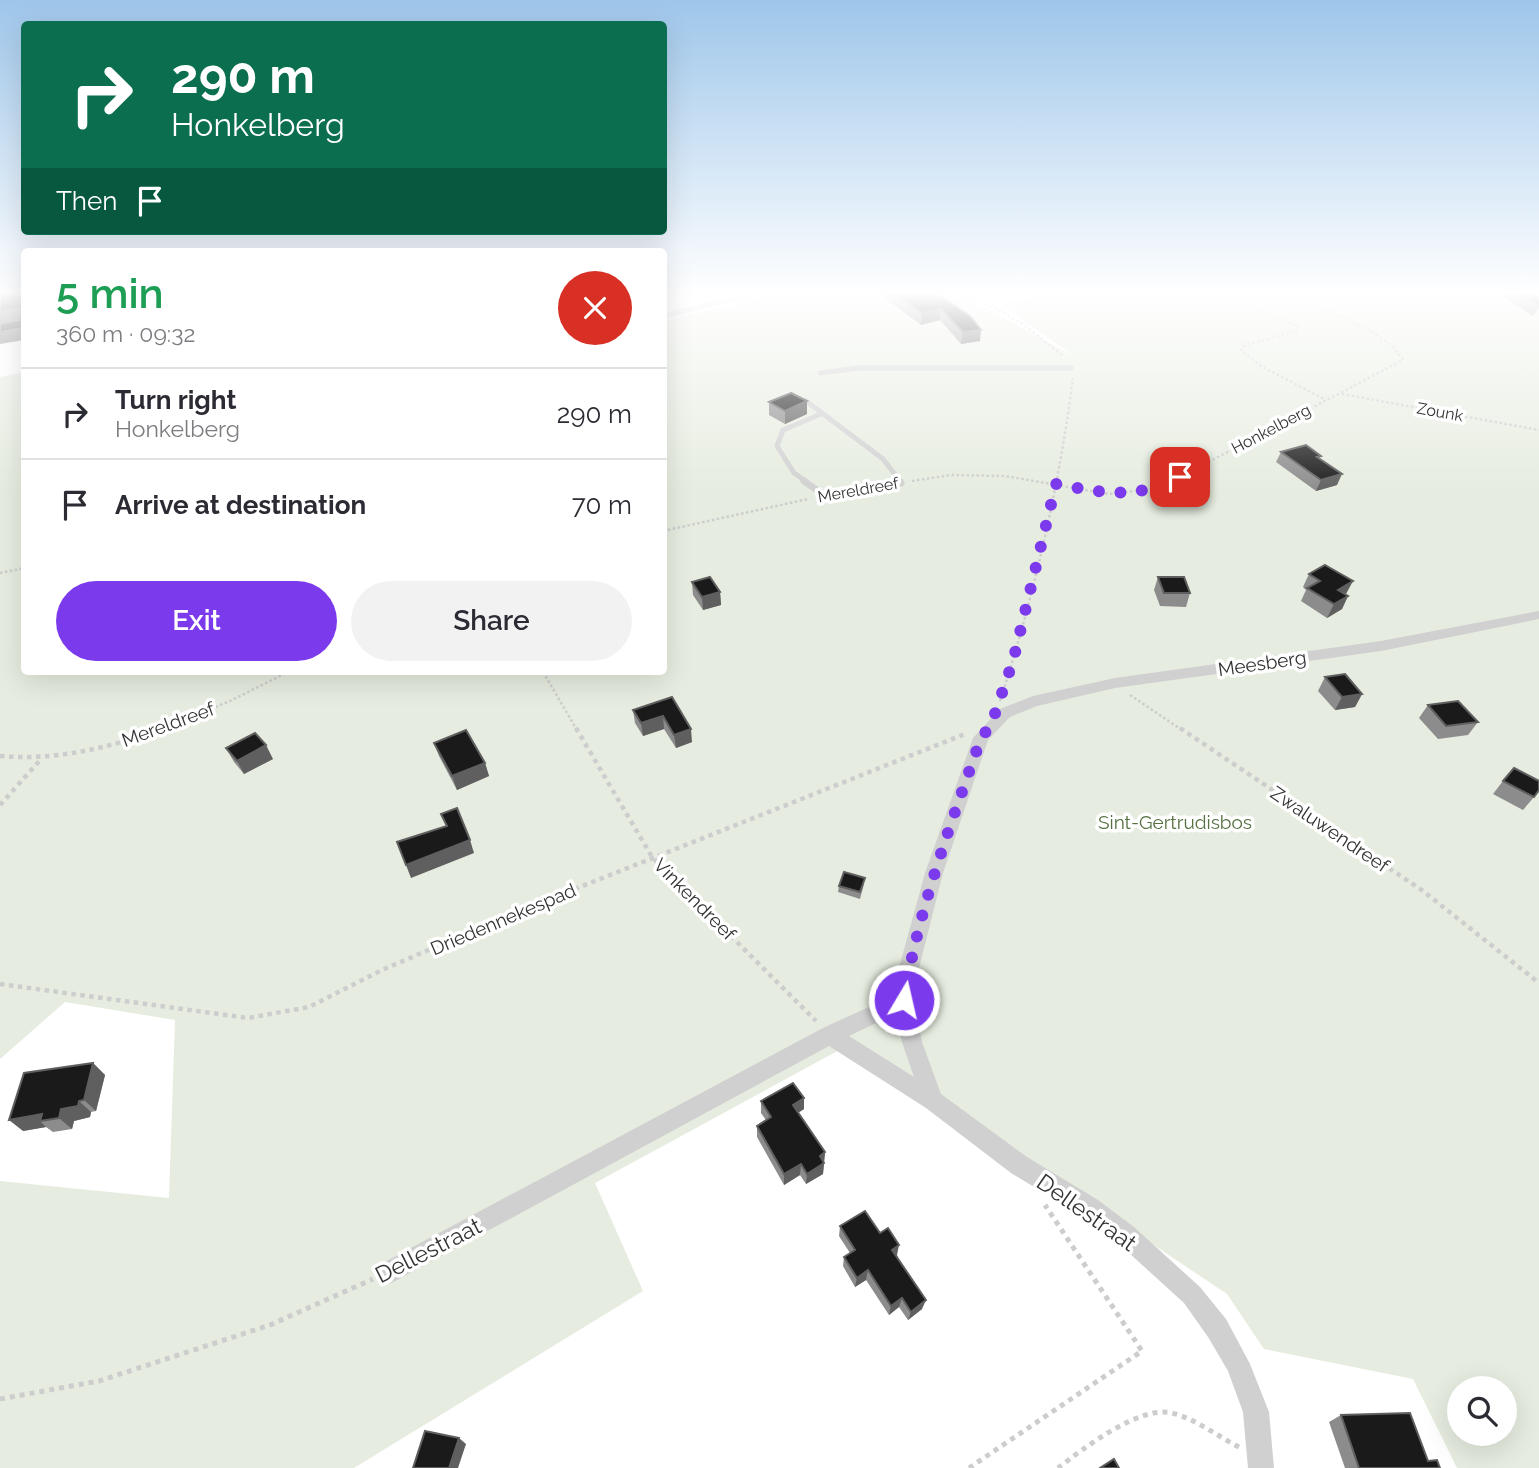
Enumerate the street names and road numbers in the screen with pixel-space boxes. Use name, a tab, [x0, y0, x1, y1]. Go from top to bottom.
street label: Zounk	[1415, 399, 1465, 425]
street label: Honkelberg	[1228, 400, 1314, 458]
street label: Mereldreef	[816, 473, 901, 506]
street label: Meesberg	[1216, 646, 1308, 680]
street label: Mereldreef	[119, 697, 218, 751]
street label: Zwaluwendreef	[1267, 781, 1394, 877]
street label: Vinkendreef	[650, 854, 741, 945]
street label: Driedennekespad	[427, 878, 579, 960]
street label: Dellestraat	[1032, 1168, 1142, 1256]
street label: Dellestraat	[370, 1212, 486, 1288]

